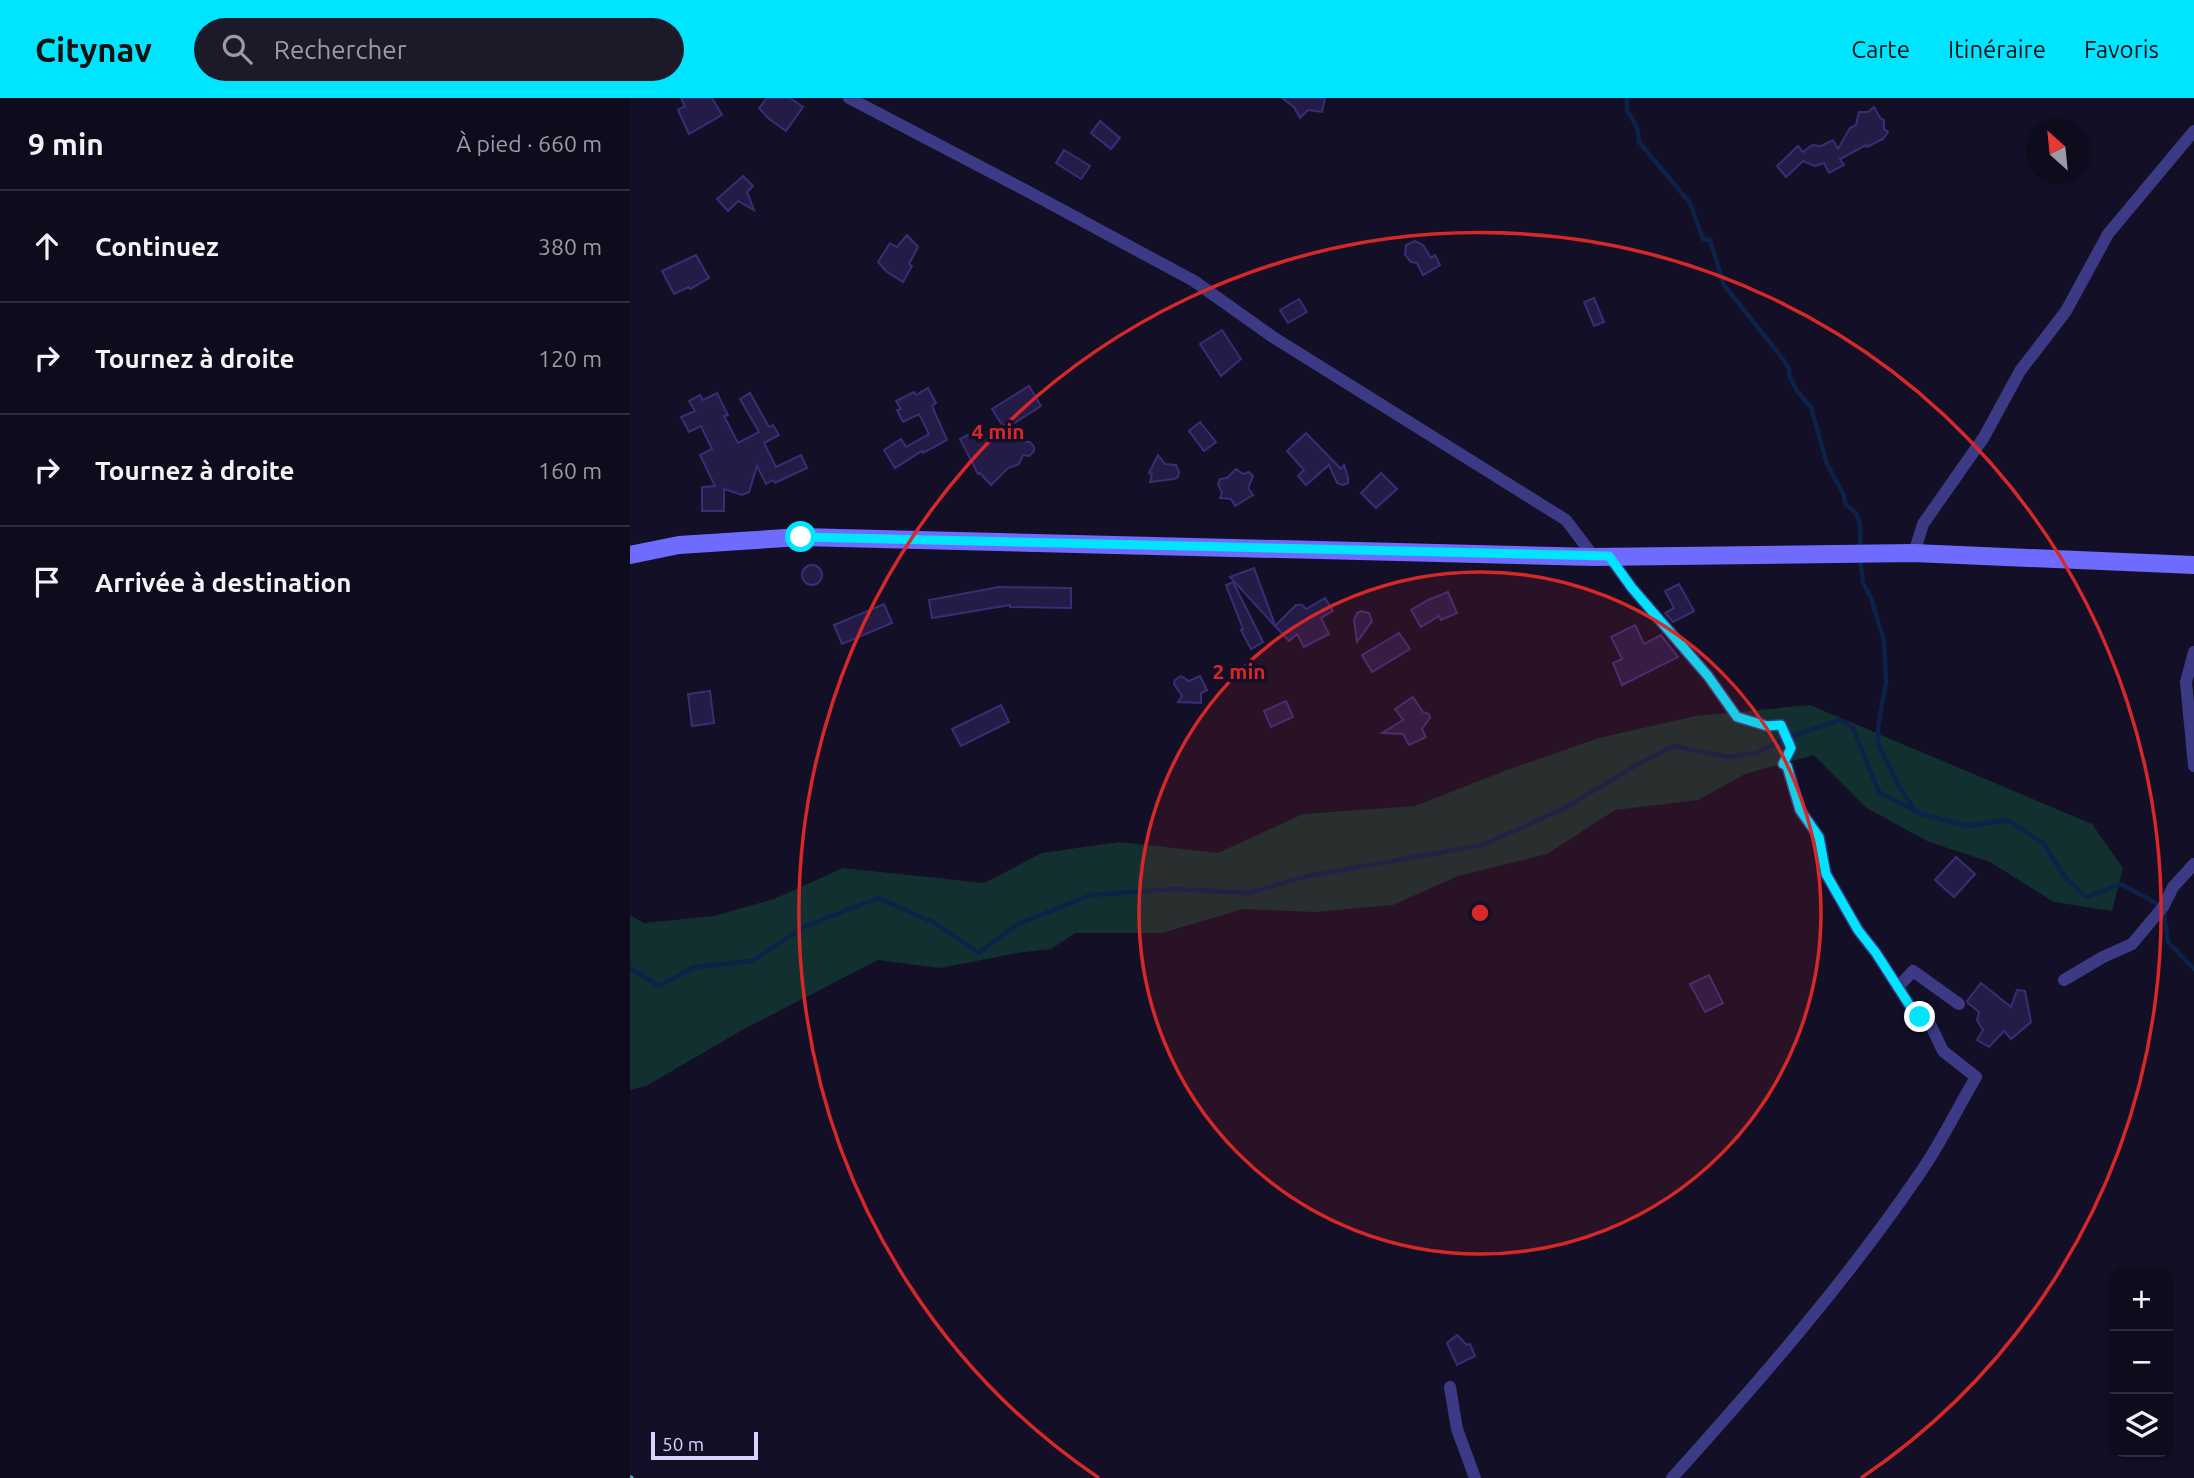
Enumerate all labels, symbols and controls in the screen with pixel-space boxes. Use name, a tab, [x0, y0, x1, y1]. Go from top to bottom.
search box	[194, 18, 684, 81]
icon: search	[218, 30, 256, 68]
text: Citynav	[35, 31, 152, 68]
text: Rechercher	[274, 35, 407, 64]
text: Carte	[1851, 36, 1910, 63]
text: Itinéraire	[1948, 36, 2046, 63]
text: Favoris	[2084, 36, 2159, 63]
north arrow	[2026, 119, 2089, 182]
text: 9 min	[28, 127, 104, 161]
text: À pied · 660 m	[456, 131, 602, 156]
icon: ahead	[28, 227, 66, 265]
text: Continuez	[95, 232, 219, 261]
text: 380 m	[538, 234, 602, 259]
icon: right	[28, 339, 66, 377]
text: Tournez à droite	[95, 344, 294, 373]
text: 120 m	[538, 346, 602, 371]
text: 4 min	[971, 419, 1025, 443]
icon: right	[28, 451, 66, 489]
text: Tournez à droite	[95, 456, 294, 485]
text: 160 m	[538, 458, 602, 483]
route start	[785, 521, 816, 552]
icon: arrive	[28, 563, 66, 601]
text: Arrivée à destination	[95, 568, 351, 597]
text: 2 min	[1212, 659, 1266, 683]
centre of rings	[1468, 901, 1492, 925]
route end	[1904, 1001, 1935, 1032]
map controls	[2110, 1268, 2173, 1457]
button: +	[2110, 1268, 2173, 1331]
button: −	[2110, 1331, 2173, 1394]
button: layers	[2110, 1394, 2173, 1457]
scale bar	[651, 1429, 758, 1461]
text: 50 m	[662, 1433, 704, 1455]

